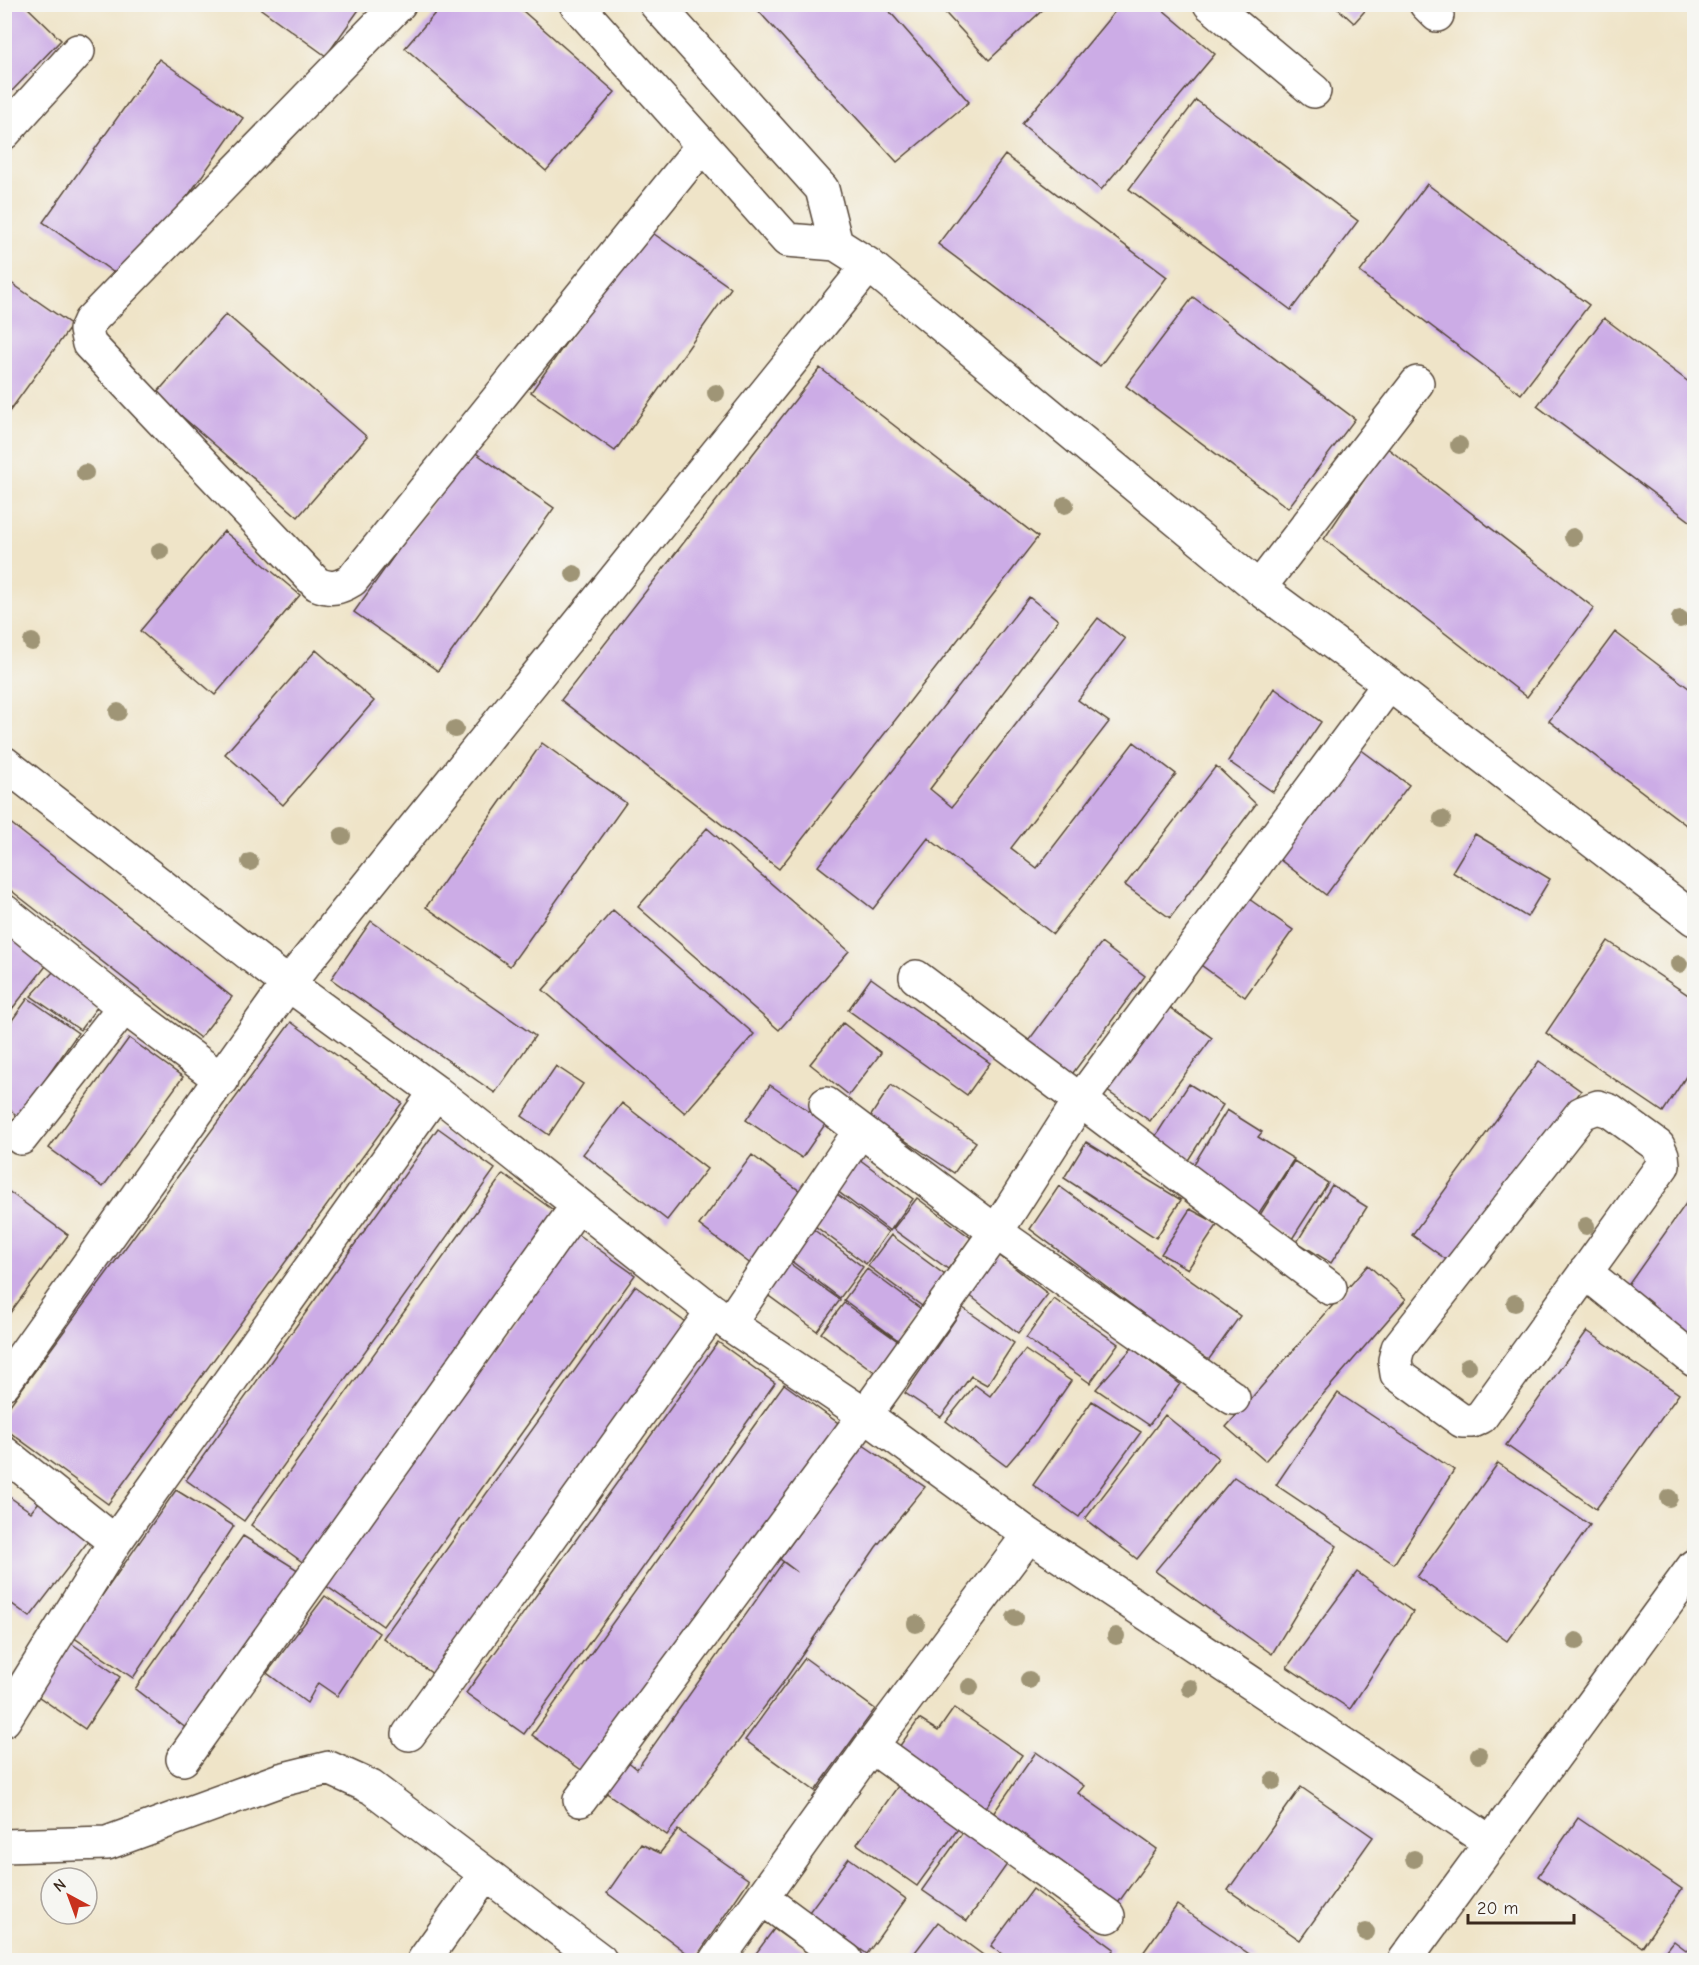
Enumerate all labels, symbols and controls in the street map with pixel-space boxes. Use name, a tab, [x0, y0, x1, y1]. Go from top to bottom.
north arrow	[39, 1866, 99, 1926]
text: N	[50, 1875, 70, 1896]
scale bar	[1468, 1887, 1574, 1925]
text: 20 m	[1477, 1898, 1518, 1919]

